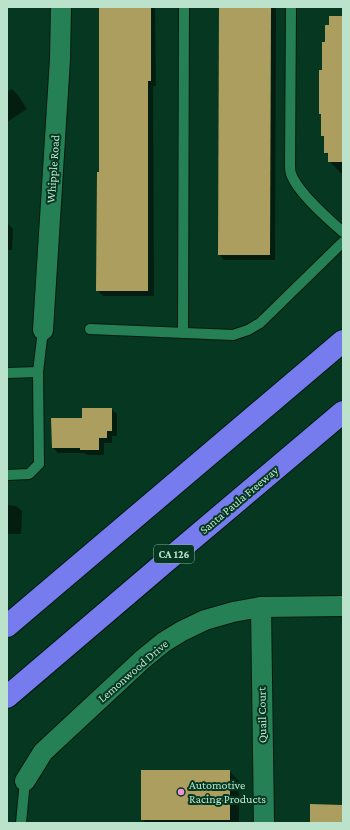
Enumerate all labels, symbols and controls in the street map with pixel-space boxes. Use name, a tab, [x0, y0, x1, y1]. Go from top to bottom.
street label: Whipple Road	[44, 134, 62, 204]
street label: Santa Paula Freeway	[197, 463, 281, 537]
road number: CA 126	[154, 545, 194, 563]
street label: Lemonwood Drive	[95, 637, 171, 705]
street label: Quail Court	[254, 686, 269, 743]
place label: Automotive Racing Products	[189, 778, 266, 806]
marker: Automotive Racing Products	[176, 787, 186, 797]

